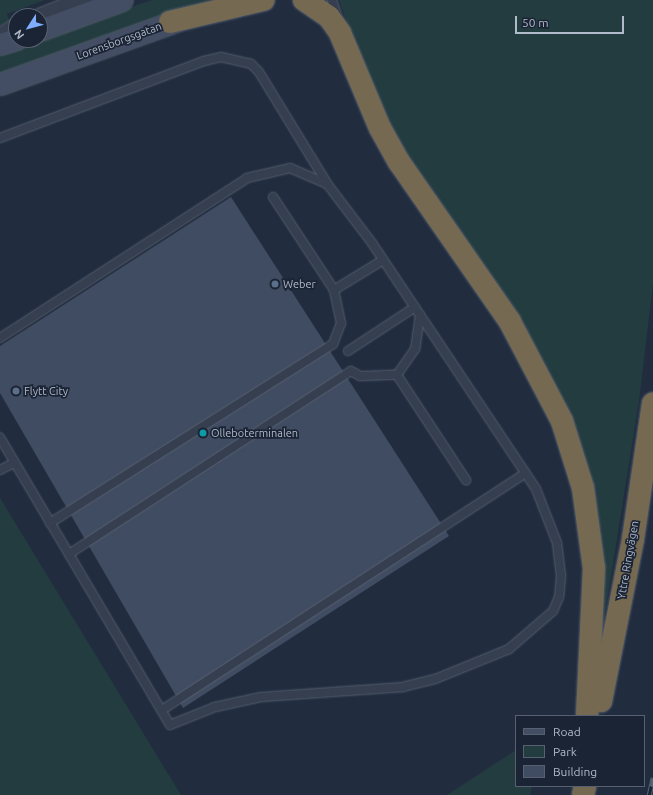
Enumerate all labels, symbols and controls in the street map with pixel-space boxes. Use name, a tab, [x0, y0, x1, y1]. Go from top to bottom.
north arrow	[8, 8, 48, 48]
scale bar	[517, 8, 626, 34]
text: 50 m	[522, 16, 549, 29]
street label: Lorensborgsgatan	[75, 19, 163, 63]
text: N	[12, 28, 26, 41]
place label: Weber	[283, 277, 316, 291]
marker: Weber	[270, 279, 280, 289]
place label: Flytt City	[24, 384, 68, 398]
marker: Flytt City	[11, 386, 21, 396]
place label: Olleboterminalen	[211, 426, 298, 440]
marker: Olleboterminalen	[198, 428, 208, 438]
street label: Yttre Ringvägen	[615, 520, 641, 600]
legend	[515, 715, 645, 787]
text: Road	[553, 725, 581, 738]
text: Park	[553, 745, 577, 758]
text: Building	[553, 765, 597, 778]

